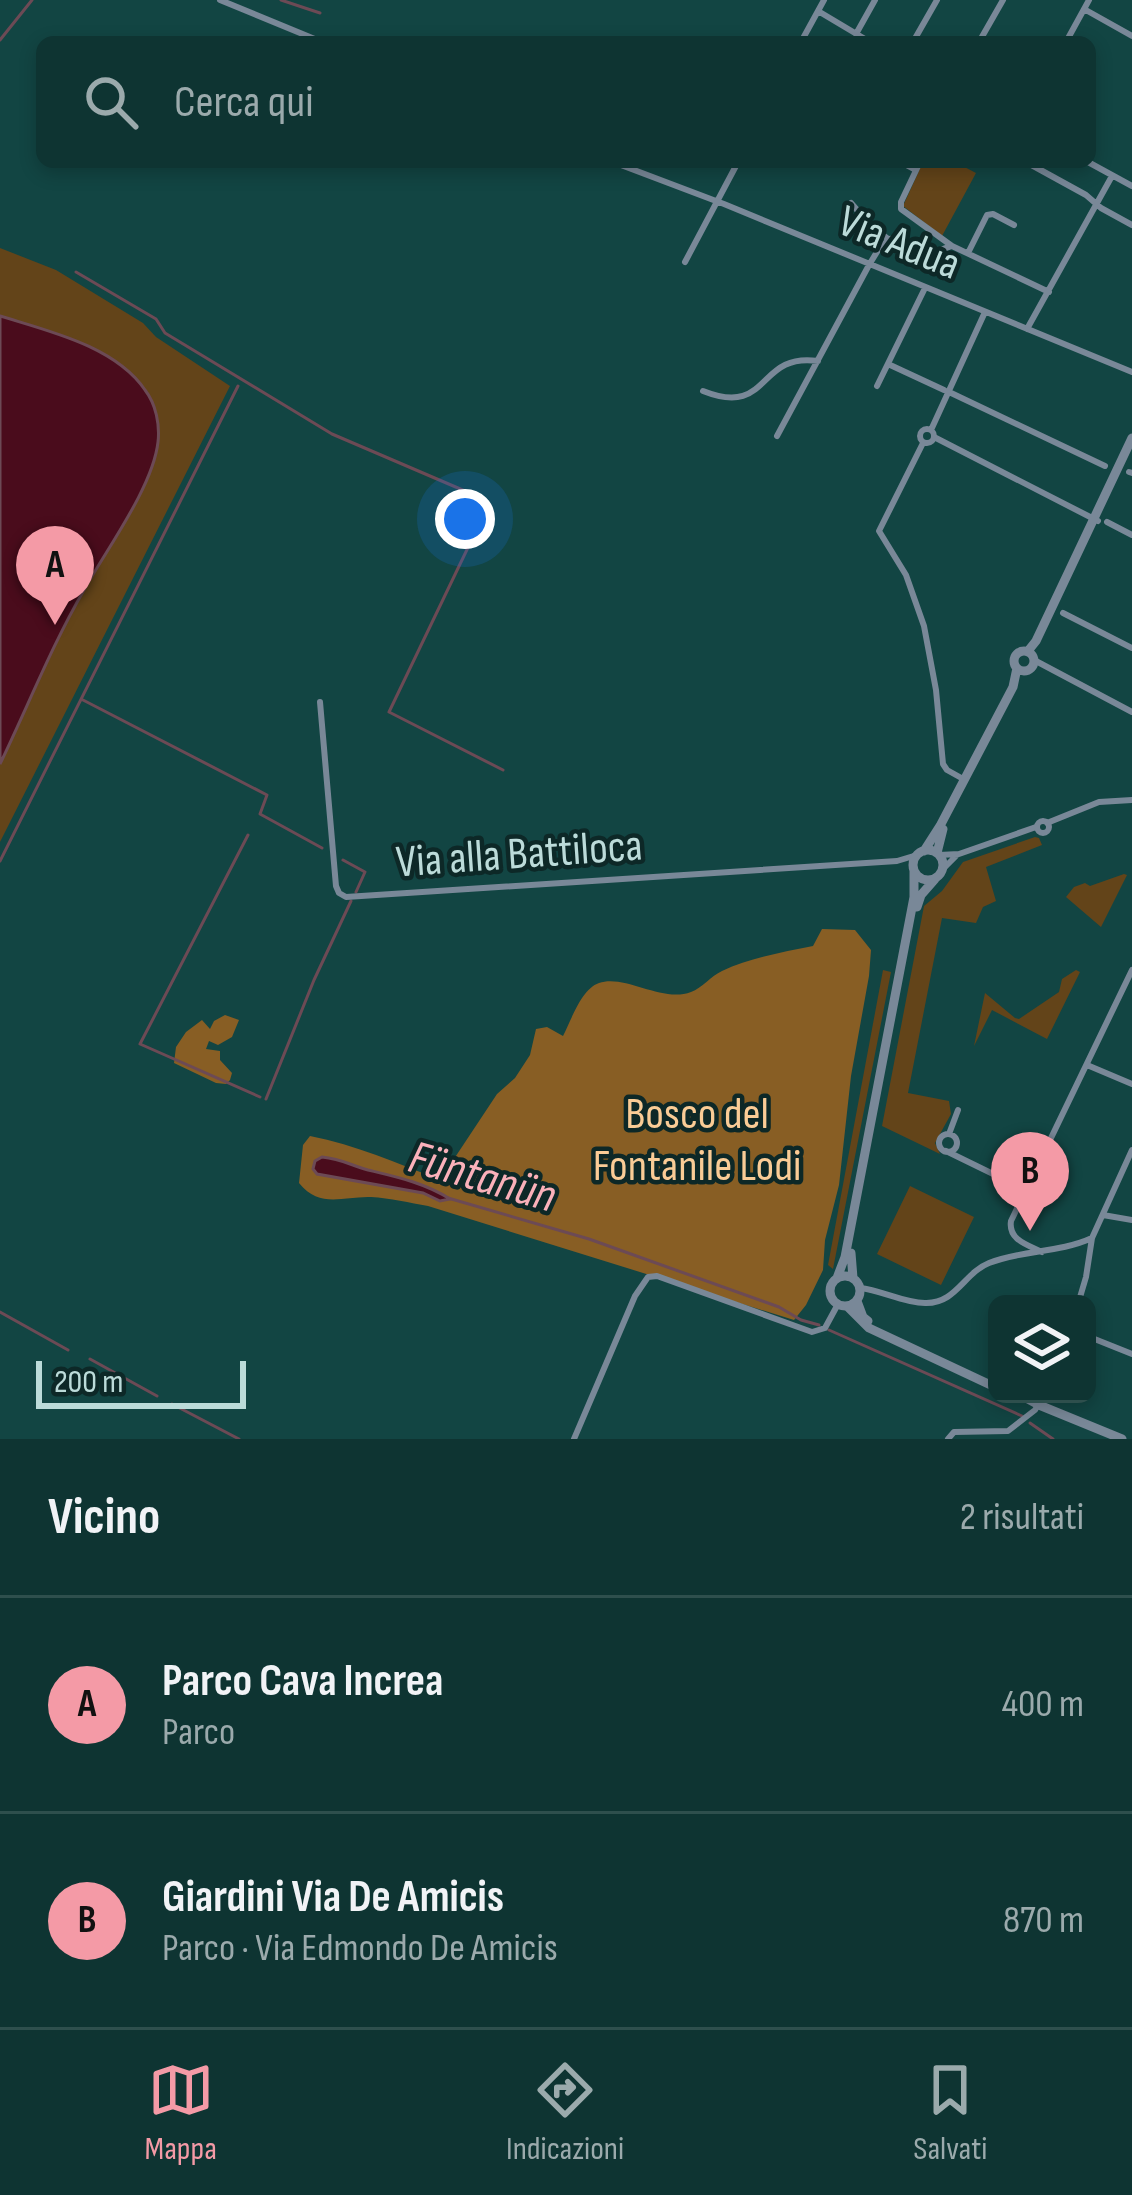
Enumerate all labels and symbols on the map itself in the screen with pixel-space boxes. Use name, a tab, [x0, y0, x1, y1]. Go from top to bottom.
street label: Via Adua	[830, 194, 968, 293]
your location	[435, 489, 495, 549]
pin: A	[16, 526, 94, 625]
street label: Via alla Battiloca	[394, 818, 644, 891]
park label: Bosco del Fontanile Lodi	[593, 1087, 801, 1194]
water label: Füntanün	[402, 1129, 562, 1226]
pin: B	[991, 1132, 1069, 1231]
scale bar	[36, 1355, 246, 1408]

